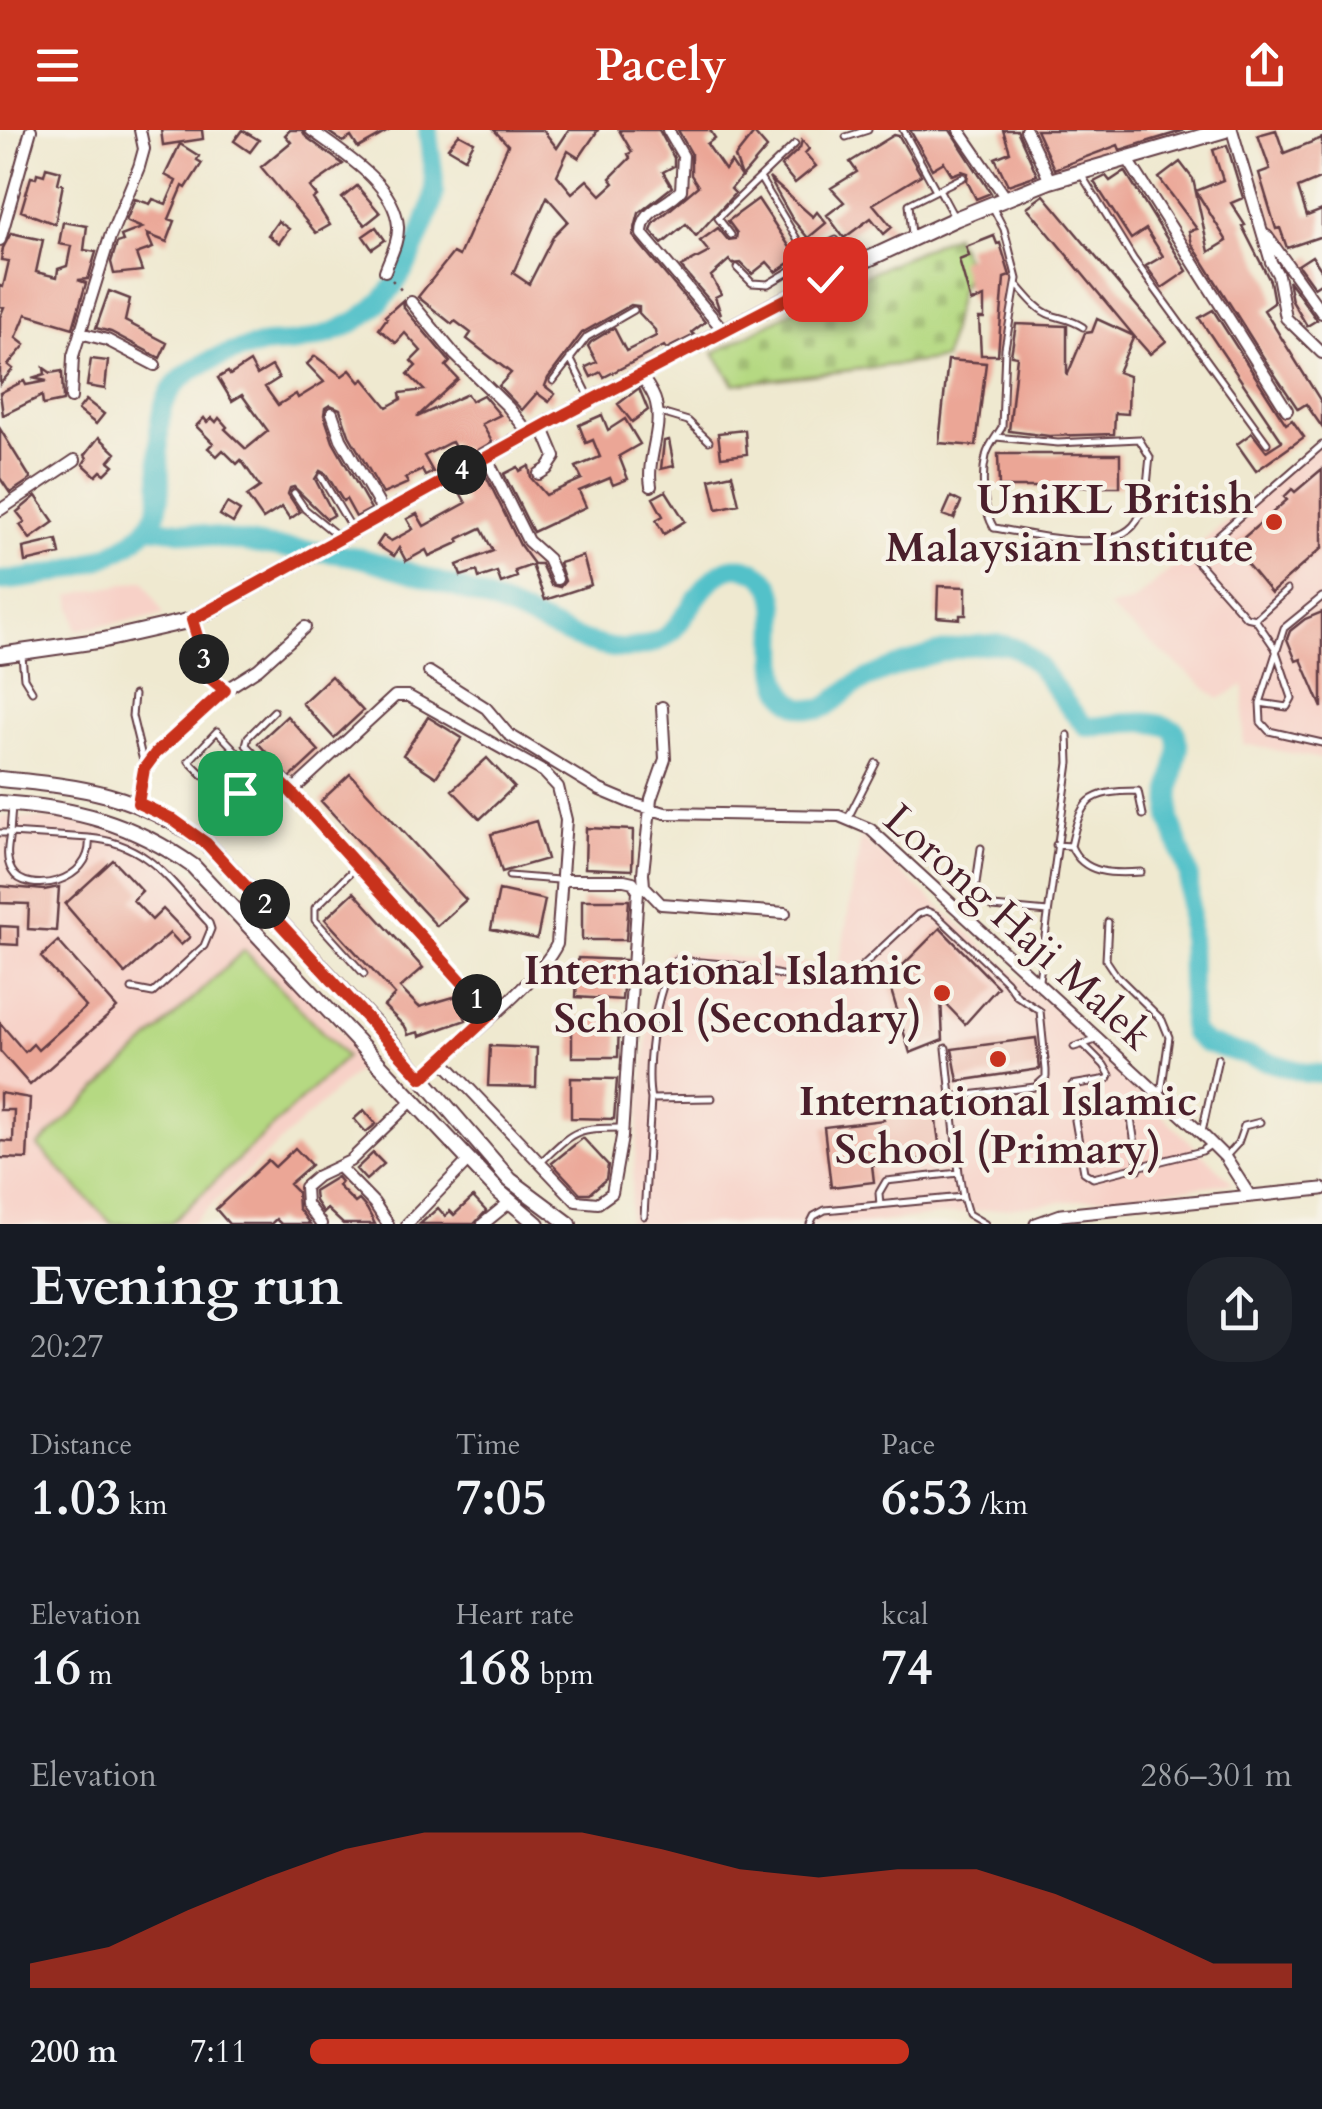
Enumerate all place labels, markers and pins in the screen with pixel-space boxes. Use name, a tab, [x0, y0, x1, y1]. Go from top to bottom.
pin	[783, 237, 868, 322]
pin: 4	[437, 445, 487, 495]
place label: UniKL British Malaysian Institute	[885, 471, 1254, 576]
marker: UniKL British Malaysian Institute	[1263, 511, 1285, 533]
pin: 3	[179, 634, 229, 684]
pin	[198, 751, 283, 836]
pin: 2	[240, 879, 290, 929]
place label: International Islamic School (Secondary)	[524, 942, 922, 1047]
pin: 1	[452, 974, 502, 1024]
marker: International Islamic School (Secondary)	[931, 982, 953, 1004]
marker: International Islamic School (Primary)	[987, 1048, 1009, 1070]
place label: International Islamic School (Primary)	[799, 1073, 1197, 1178]

